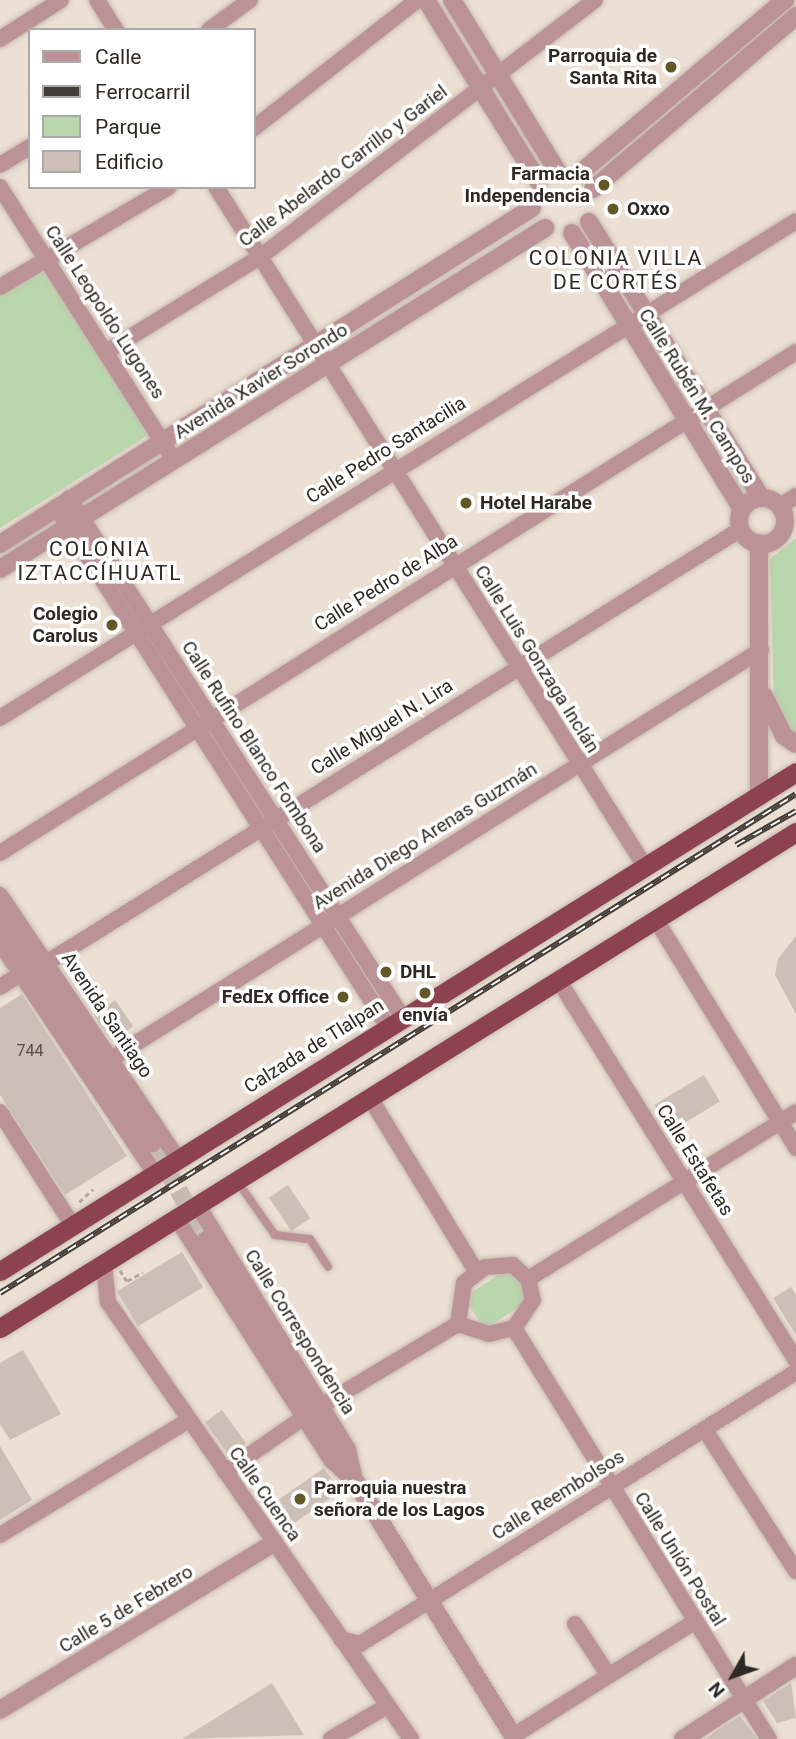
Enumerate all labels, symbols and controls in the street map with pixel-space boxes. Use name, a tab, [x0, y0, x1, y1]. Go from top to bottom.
legend	[28, 28, 256, 189]
text: Calle	[95, 45, 141, 69]
place label: Parroquia de Santa Rita	[548, 45, 657, 89]
marker: Parroquia de Santa Rita	[663, 59, 679, 75]
text: Ferrocarril	[95, 80, 190, 104]
street label: Calle Abelardo Carrillo y Gariel	[234, 80, 452, 252]
text: Parque	[95, 115, 161, 139]
text: Edificio	[95, 150, 163, 174]
place label: Farmacia Independencia	[465, 163, 590, 207]
marker: Farmacia Independencia	[596, 177, 612, 193]
place label: Oxxo	[627, 198, 670, 220]
marker: Oxxo	[605, 201, 621, 217]
street label: Calle Leopoldo Lugones	[40, 221, 170, 403]
district label: COLONIA VILLA DE CORTÉS	[530, 245, 702, 295]
street label: Calle Rubén M. Campos	[634, 304, 760, 488]
street label: Avenida Xavier Sorondo	[170, 318, 352, 444]
street label: Calle Pedro Santacilia	[302, 392, 470, 508]
place label: Hotel Harabe	[480, 492, 592, 514]
marker: Hotel Harabe	[458, 495, 474, 511]
street label: Calle Pedro de Alba	[310, 530, 462, 636]
district label: COLONIA IZTACCÍHUATL	[19, 536, 181, 586]
street label: Calle Luis Gonzaga Inclán	[470, 561, 604, 757]
place label: Colegio Carolus	[33, 603, 98, 647]
marker: Colegio Carolus	[104, 617, 120, 633]
street label: Calle Rufino Blanco Fombona	[177, 637, 331, 857]
street label: Calle Miguel N. Lira	[307, 674, 457, 780]
street label: Avenida Diego Arenas Guzmán	[309, 758, 541, 914]
street label: Avenida Santiago	[57, 948, 157, 1082]
place label: DHL	[400, 961, 436, 983]
marker: DHL	[378, 964, 394, 980]
marker: envía	[417, 985, 433, 1001]
place label: FedEx Office	[222, 986, 329, 1008]
marker: FedEx Office	[335, 989, 351, 1005]
street label: Calzada de Tlalpan	[240, 994, 388, 1098]
place label: envía	[402, 1004, 448, 1026]
house number: 744	[17, 1041, 43, 1061]
street label: Calle Estafetas	[652, 1100, 738, 1220]
street label: Calle Correspondencia	[240, 1245, 360, 1419]
street label: Calle Cuenca	[224, 1442, 306, 1546]
street label: Calle Reembolsos	[488, 1445, 628, 1545]
place label: Parroquia nuestra señora de los Lagos	[314, 1477, 485, 1521]
street label: Calle Unión Postal	[630, 1488, 730, 1630]
marker: Parroquia nuestra señora de los Lagos	[292, 1491, 308, 1507]
street label: Calle 5 de Febrero	[55, 1560, 197, 1658]
north arrow	[698, 1641, 768, 1711]
text: N	[703, 1677, 730, 1702]

